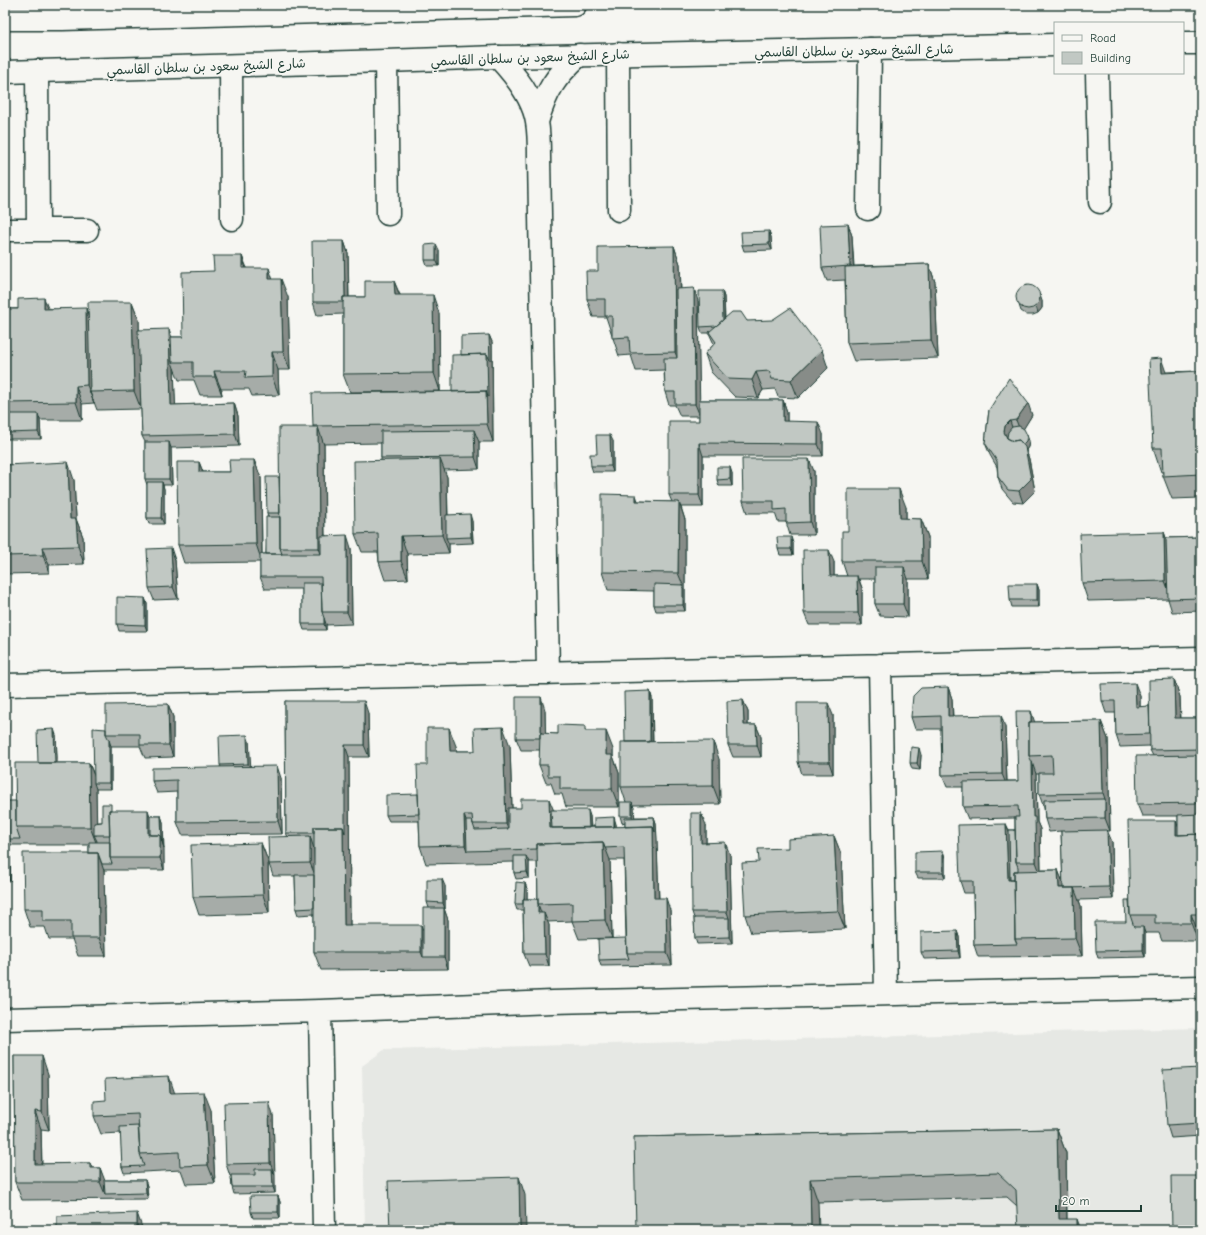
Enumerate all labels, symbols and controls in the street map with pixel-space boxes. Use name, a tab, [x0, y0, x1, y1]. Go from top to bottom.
legend	[1054, 22, 1184, 74]
text: Road	[1090, 31, 1116, 45]
street label: شارع الشيخ سعود بن سلطان القاسمي	[754, 41, 954, 64]
street label: شارع الشيخ سعود بن سلطان القاسمي	[430, 47, 630, 72]
text: Building	[1090, 51, 1131, 65]
street label: شارع الشيخ سعود بن سلطان القاسمي	[106, 56, 306, 81]
scale bar	[1056, 1187, 1141, 1213]
text: 20 m	[1062, 1194, 1090, 1208]

